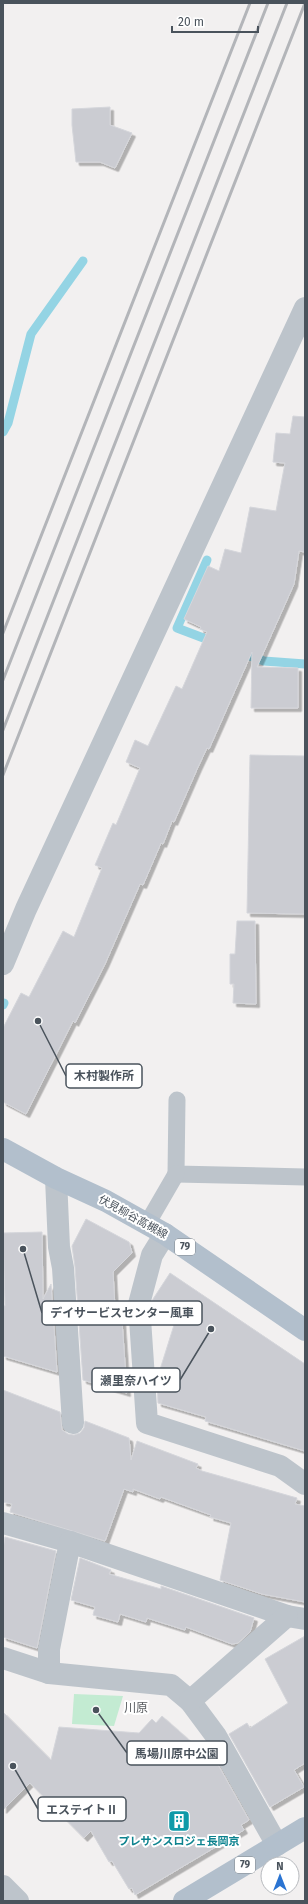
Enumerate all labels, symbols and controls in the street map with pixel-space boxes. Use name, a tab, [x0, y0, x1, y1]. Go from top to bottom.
scale bar	[172, 8, 258, 34]
text: 20 m	[178, 15, 204, 29]
callout: 木村製作所	[66, 1064, 142, 1088]
text: 木村製作所	[74, 1069, 134, 1083]
street label: 伏見柳谷高槻線	[96, 1193, 170, 1241]
road number: 79	[175, 1239, 195, 1255]
callout: デイサービスセンター風車	[42, 1301, 202, 1325]
text: デイサービスセンター風車	[50, 1306, 194, 1320]
callout: 瀬里奈ハイツ	[92, 1368, 180, 1392]
text: 瀬里奈ハイツ	[100, 1374, 172, 1388]
district label: 川原	[124, 1701, 148, 1715]
callout: 馬場川原中公園	[127, 1741, 227, 1765]
text: 馬場川原中公園	[135, 1747, 219, 1761]
callout: エステイトⅡ	[38, 1797, 126, 1821]
text: エステイトⅡ	[46, 1803, 118, 1817]
building icon: プレサンスロジェ長岡京	[166, 1808, 192, 1834]
place label: プレサンスロジェ長岡京	[119, 1835, 239, 1848]
north arrow	[260, 1856, 300, 1896]
road number: 79	[235, 1857, 255, 1873]
text: N	[276, 1860, 284, 1873]

